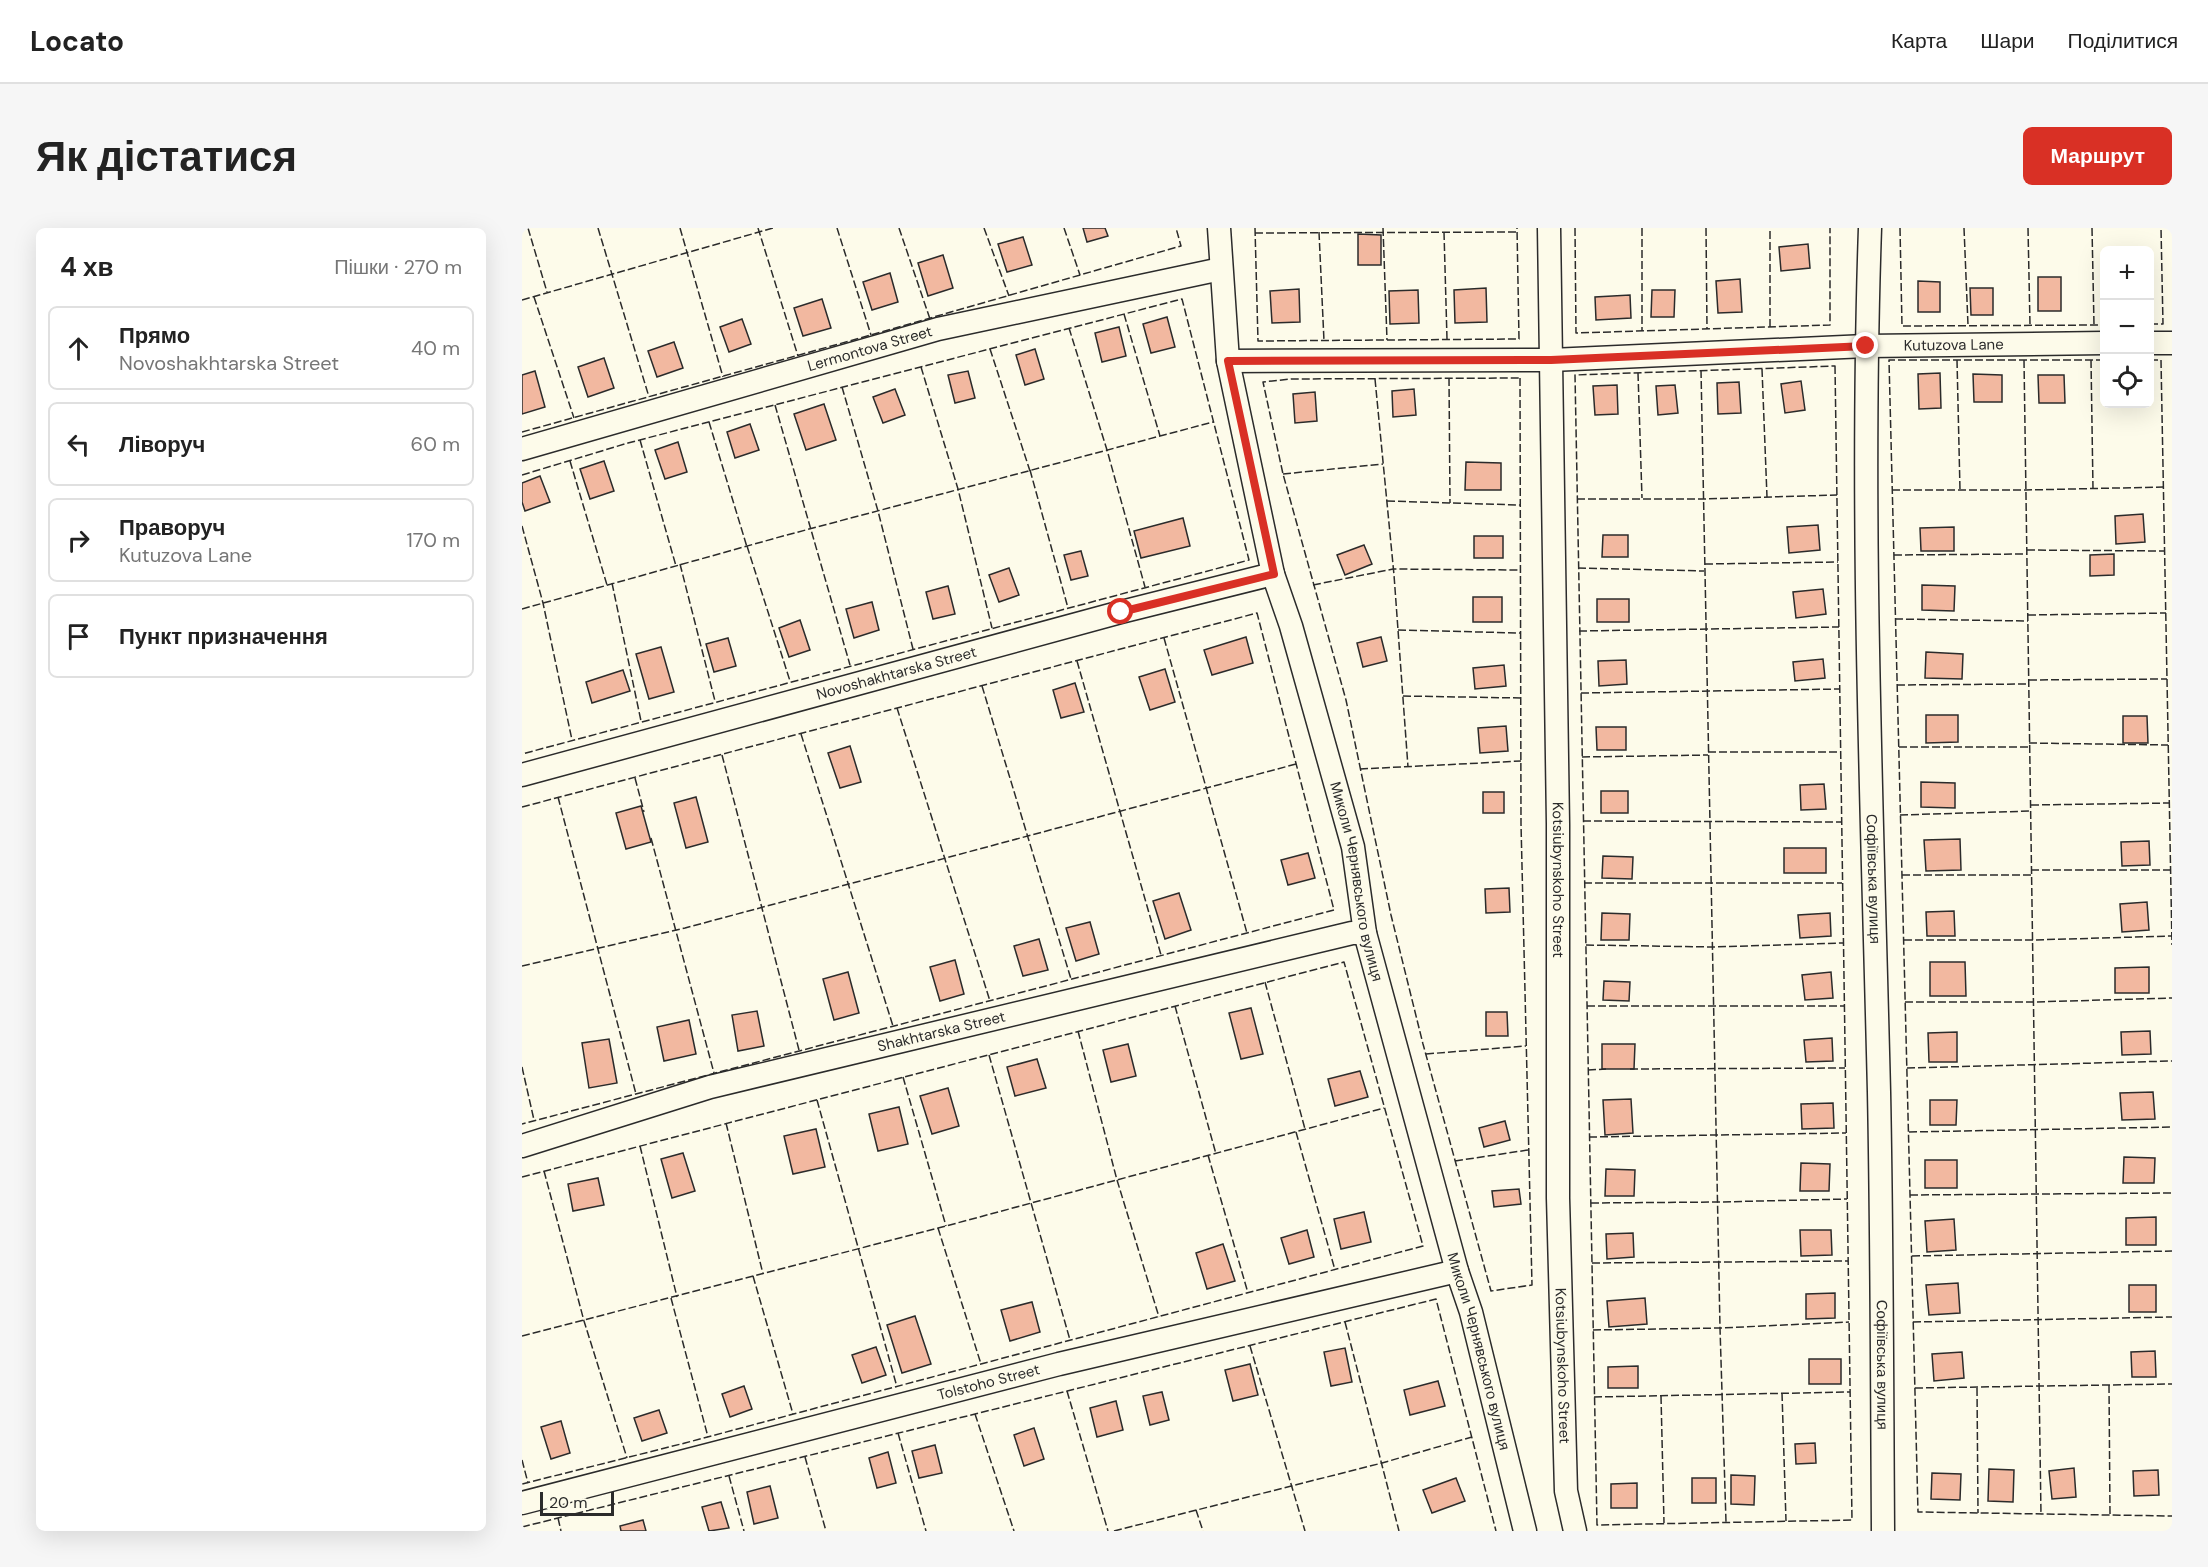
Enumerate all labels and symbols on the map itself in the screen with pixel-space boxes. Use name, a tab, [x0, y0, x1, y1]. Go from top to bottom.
street label: Lermontova Street	[805, 321, 935, 376]
route end	[1852, 332, 1878, 358]
street label: Kutuzova Lane	[1904, 334, 2004, 356]
route start	[1107, 598, 1133, 624]
street label: Novoshakhtarska Street	[814, 642, 979, 704]
street label: Миколи Чернявського вулиця	[1325, 779, 1388, 984]
street label: Kotsiubynskoho Street	[1548, 802, 1568, 958]
street label: Софіївська вулиця	[1862, 814, 1885, 944]
street label: Shakhtarska Street	[875, 1006, 1008, 1057]
street label: Миколи Чернявського вулиця	[1442, 1250, 1515, 1452]
street label: Kotsiubynskoho Street	[1550, 1288, 1575, 1444]
street label: Софіївська вулиця	[1872, 1300, 1892, 1430]
street label: Tolstoho Street	[935, 1359, 1042, 1405]
scale bar	[540, 1489, 614, 1516]

